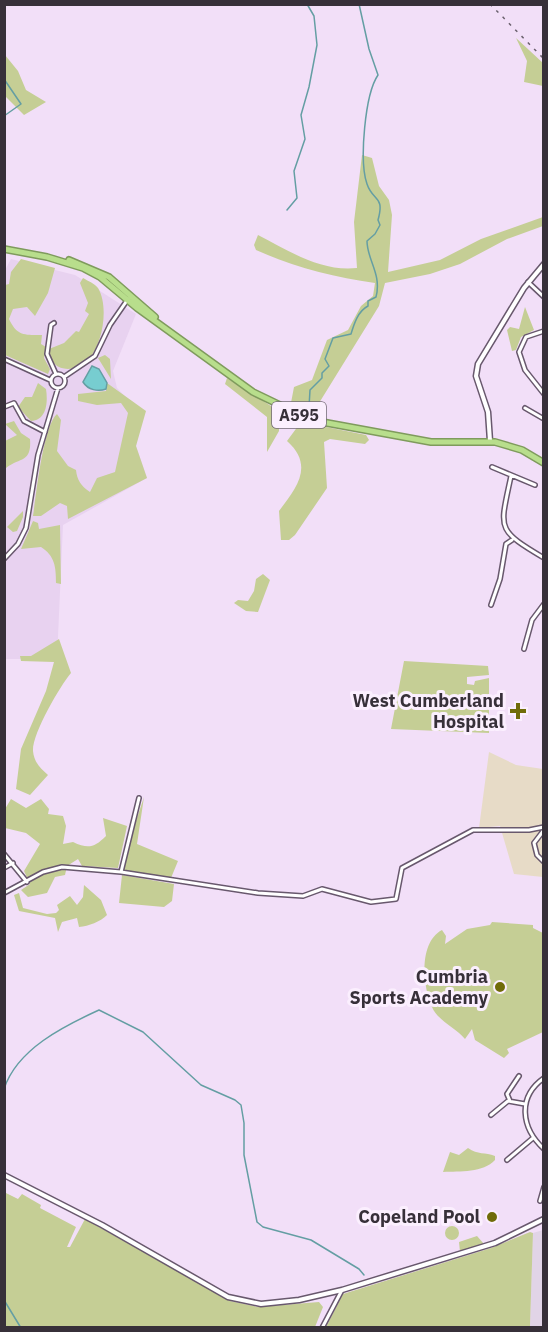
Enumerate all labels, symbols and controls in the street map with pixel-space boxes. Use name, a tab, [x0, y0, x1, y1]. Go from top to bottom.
road number: A595	[272, 402, 326, 428]
place label: West Cumberland Hospital	[353, 689, 505, 733]
marker: West Cumberland Hospital	[509, 702, 527, 720]
place label: Cumbria Sports Academy	[350, 965, 488, 1009]
marker: Cumbria Sports Academy	[493, 980, 507, 994]
place label: Copeland Pool	[358, 1205, 481, 1228]
marker: Copeland Pool	[485, 1210, 499, 1224]

